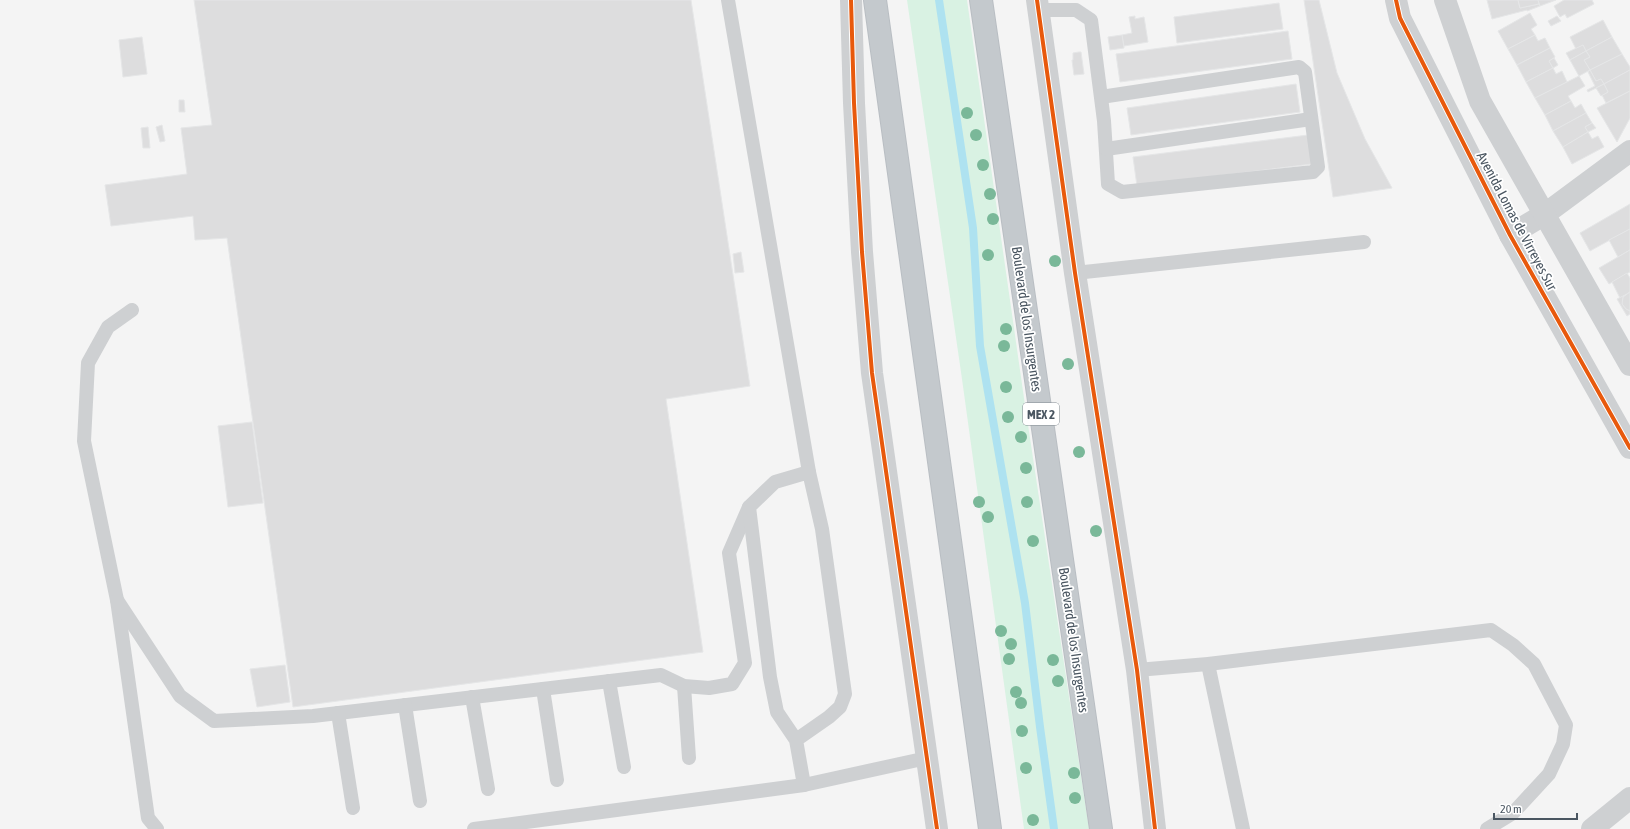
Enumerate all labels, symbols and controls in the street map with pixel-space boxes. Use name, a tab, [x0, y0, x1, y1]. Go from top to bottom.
street label: Avenida Lomas de Virreyes Sur	[1474, 149, 1561, 294]
street label: Boulevard de los Insurgentes	[1009, 245, 1045, 393]
road number: MEX 2	[1023, 403, 1059, 425]
street label: Boulevard de los Insurgentes	[1056, 566, 1092, 714]
scale bar	[1494, 795, 1577, 821]
text: 20 m	[1500, 802, 1522, 816]

